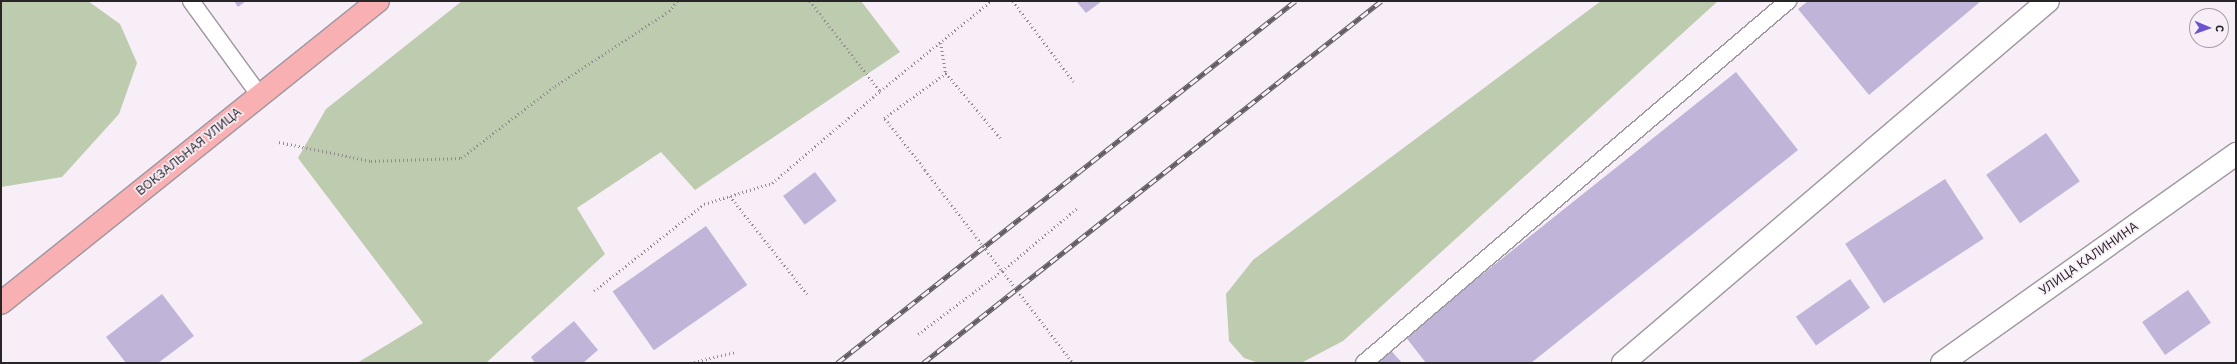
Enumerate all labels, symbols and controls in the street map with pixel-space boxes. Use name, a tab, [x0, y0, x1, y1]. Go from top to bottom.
north arrow	[2189, 8, 2229, 48]
text: С	[2213, 25, 2227, 32]
street label: ВОКЗАЛЬНАЯ УЛИЦА	[133, 105, 245, 199]
street label: УЛИЦА КАЛИНИНА	[2037, 219, 2141, 299]

